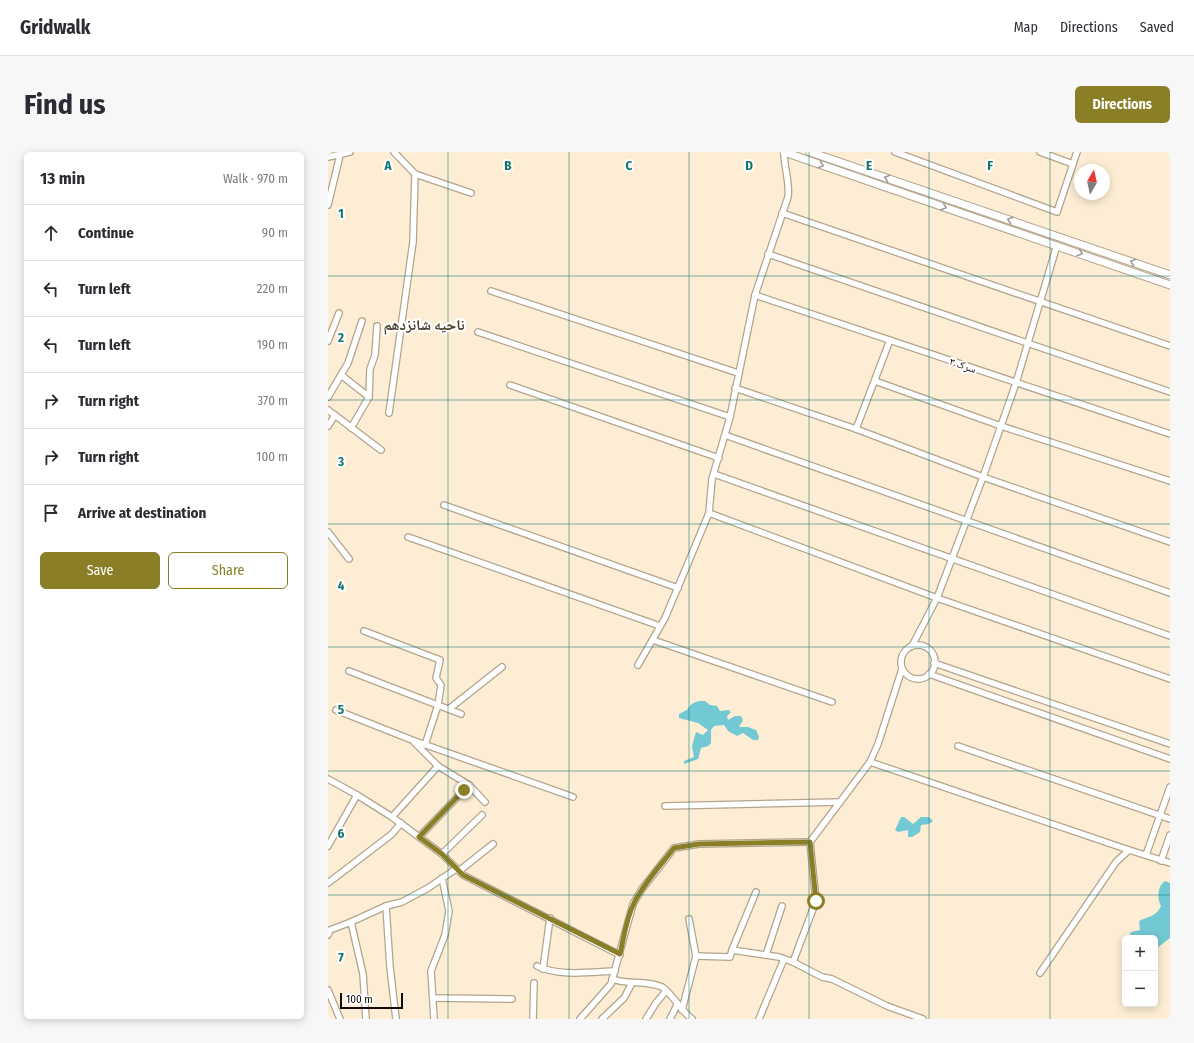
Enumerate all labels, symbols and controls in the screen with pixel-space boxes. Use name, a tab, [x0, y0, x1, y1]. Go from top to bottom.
text: Gridwalk	[20, 16, 90, 39]
text: Map	[1014, 19, 1038, 36]
text: Directions	[1060, 19, 1118, 36]
text: Saved	[1140, 19, 1174, 36]
button: Directions	[1075, 86, 1170, 123]
text: Find us	[24, 88, 106, 121]
text: A	[383, 158, 392, 173]
text: B	[504, 158, 512, 173]
text: C	[626, 158, 633, 173]
text: D	[745, 158, 753, 173]
text: E	[866, 158, 872, 173]
text: F	[987, 158, 993, 173]
one-way arrow	[817, 160, 824, 168]
north arrow	[1074, 164, 1110, 200]
text: 13 min	[40, 168, 85, 189]
text: Walk · 970 m	[223, 171, 288, 186]
one-way arrow	[884, 175, 891, 183]
one-way arrow	[941, 202, 948, 210]
text: 1	[338, 206, 344, 221]
one-way arrow	[1007, 217, 1014, 225]
icon: ahead	[40, 222, 62, 244]
text: Continue	[78, 224, 134, 242]
text: 90 m	[262, 225, 288, 240]
one-way arrow	[1077, 249, 1084, 257]
one-way arrow	[1130, 259, 1137, 267]
icon: left	[40, 278, 62, 300]
text: Turn left	[78, 280, 131, 298]
text: 220 m	[257, 281, 288, 296]
district label: ناحیه شانزدهم	[383, 316, 465, 335]
text: 2	[337, 330, 344, 345]
icon: left	[40, 334, 62, 356]
text: Turn left	[78, 336, 131, 354]
text: 190 m	[257, 337, 288, 352]
street label: سرک ۳	[948, 355, 978, 376]
icon: right	[40, 390, 62, 412]
text: Turn right	[78, 392, 139, 410]
text: 370 m	[257, 393, 288, 408]
icon: right	[40, 446, 62, 468]
text: Turn right	[78, 448, 139, 466]
text: 100 m	[256, 449, 288, 464]
text: 3	[337, 454, 344, 469]
icon: arrive	[40, 502, 62, 524]
text: Arrive at destination	[78, 504, 206, 522]
button: Save	[40, 552, 160, 589]
button: Share	[168, 552, 288, 589]
text: 4	[338, 578, 345, 593]
text: 5	[338, 702, 344, 717]
route end	[455, 781, 473, 799]
text: 6	[338, 826, 345, 841]
route start	[807, 892, 825, 910]
map controls	[1122, 935, 1158, 1007]
button: +	[1122, 935, 1158, 971]
text: 7	[338, 950, 344, 965]
button: −	[1122, 971, 1158, 1007]
scale bar	[340, 991, 403, 1010]
text: 100 m	[346, 993, 373, 1006]

